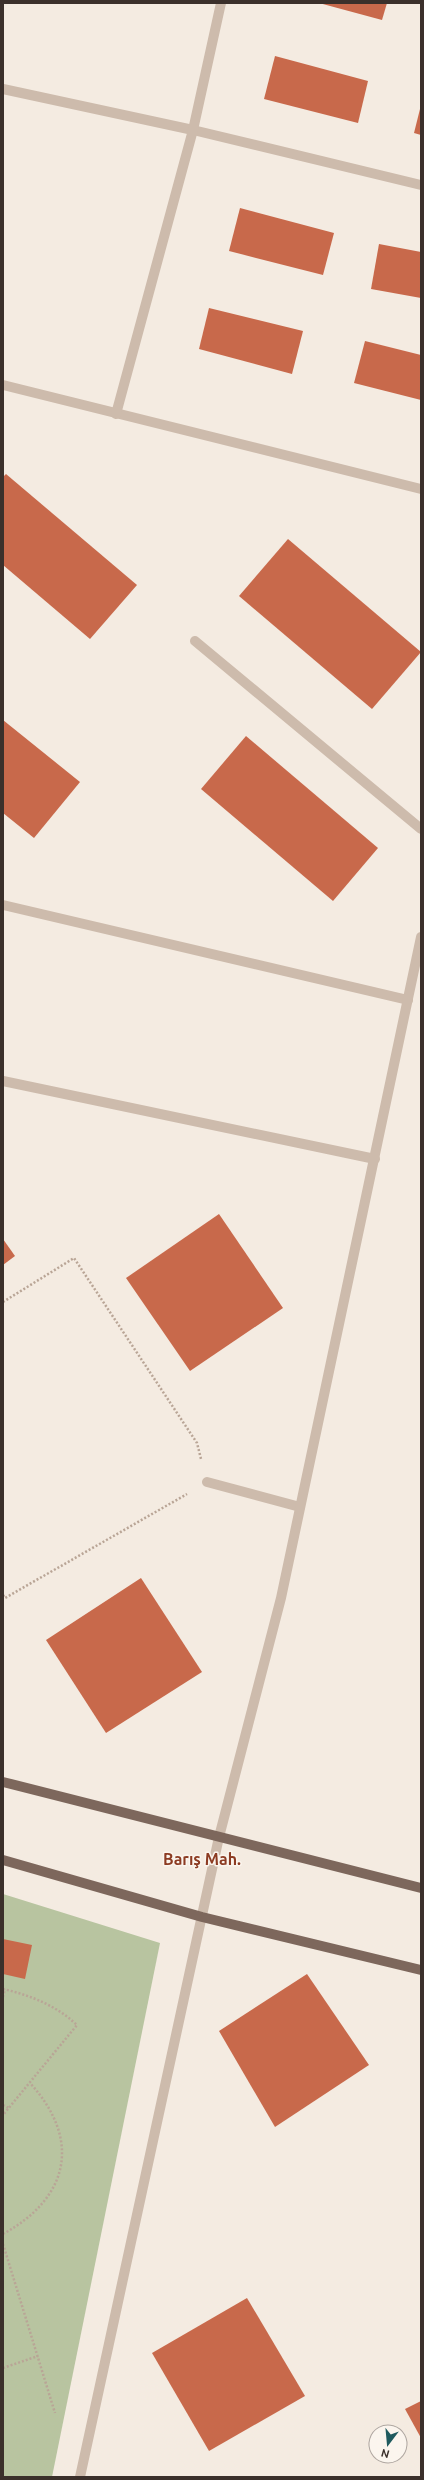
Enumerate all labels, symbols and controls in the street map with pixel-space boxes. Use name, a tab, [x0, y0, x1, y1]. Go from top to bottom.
district label: Barış Mah.	[163, 1850, 241, 1869]
north arrow	[368, 2424, 408, 2464]
text: N	[380, 2447, 391, 2461]

